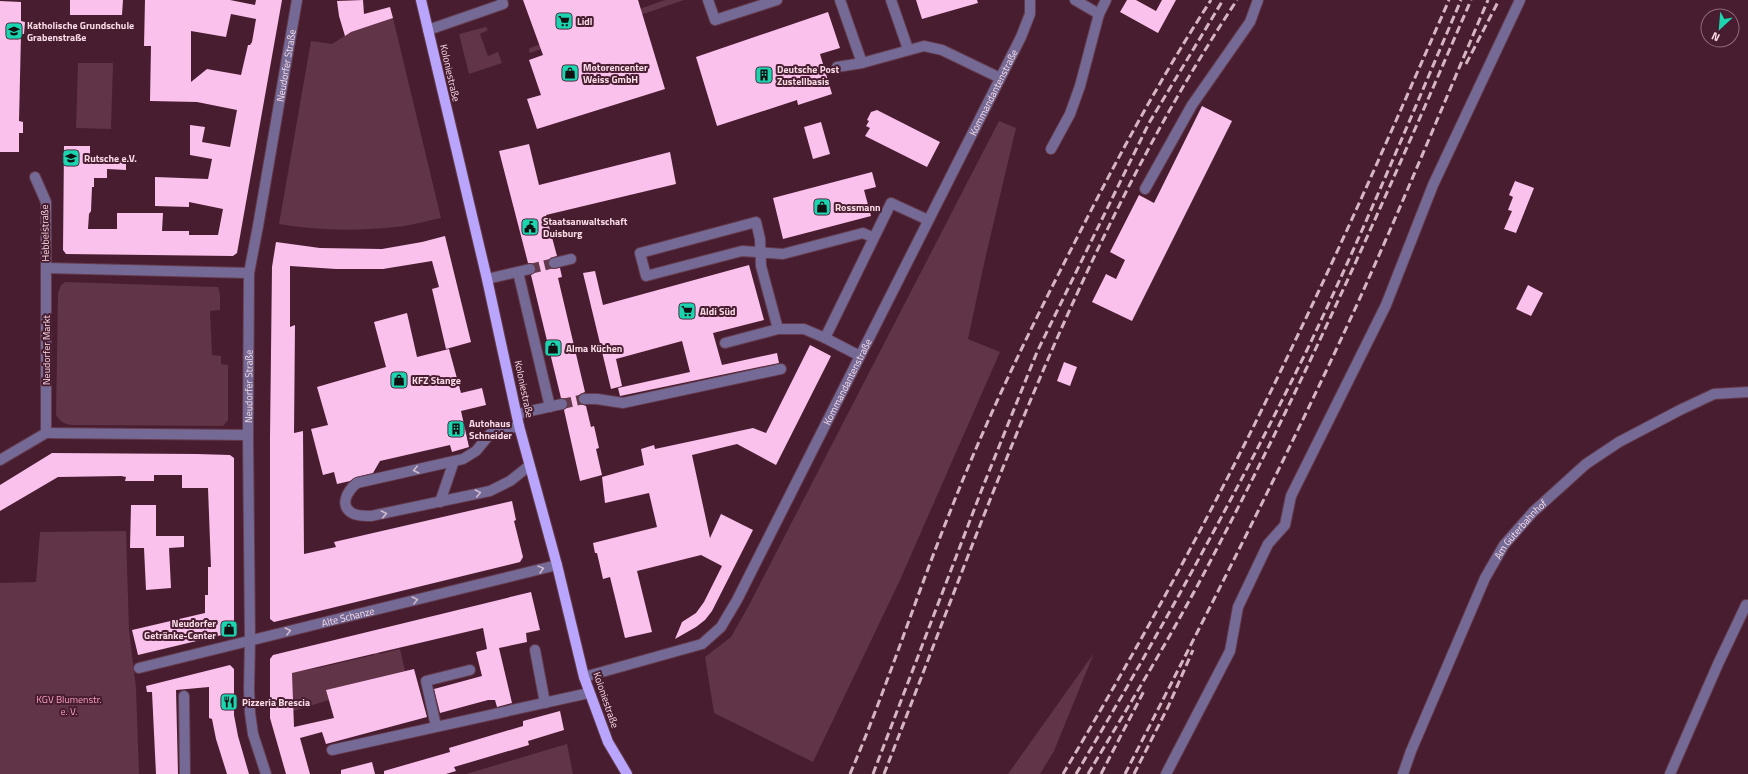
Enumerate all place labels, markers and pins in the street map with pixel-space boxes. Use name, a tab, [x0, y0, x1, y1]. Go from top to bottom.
supermarket icon: Lidl	[554, 11, 574, 31]
place label: Lidl	[577, 14, 593, 29]
place label: Katholische Grundschule Grabenstraße	[27, 18, 134, 45]
school or university icon: Katholische Grundschule Grabenstraße	[4, 21, 24, 41]
place label: Motorencenter Weiss GmbH	[583, 60, 648, 87]
place label: Deutsche Post Zustellbasis	[777, 62, 840, 89]
shop icon: Motorencenter Weiss GmbH	[560, 63, 580, 83]
building icon: Deutsche Post Zustellbasis	[754, 65, 774, 85]
school or university icon: Rutsche e.V.	[61, 148, 81, 168]
place label: Rutsche e.V.	[84, 151, 137, 166]
shop icon: Rossmann	[812, 197, 832, 217]
place label: Rossmann	[835, 200, 880, 215]
place label: Staatsanwaltschaft Duisburg	[543, 214, 628, 241]
public building icon: Staatsanwaltschaft Duisburg	[520, 217, 540, 237]
supermarket icon: Aldi Süd	[677, 301, 697, 321]
place label: Aldi Süd	[700, 304, 735, 319]
shop icon: Alma Küchen	[543, 338, 563, 358]
place label: Alma Küchen	[566, 341, 622, 356]
shop icon: KFZ Stange	[389, 370, 409, 390]
place label: KFZ Stange	[412, 373, 461, 388]
place label: Autohaus Schneider	[469, 416, 512, 443]
building icon: Autohaus Schneider	[446, 419, 466, 439]
place label: Neudorfer Getränke-Center	[144, 616, 216, 643]
shop icon: Neudorfer Getränke-Center	[219, 619, 239, 639]
restaurant icon: Pizzeria Brescia	[219, 692, 239, 712]
place label: Pizzeria Brescia	[242, 695, 310, 710]

